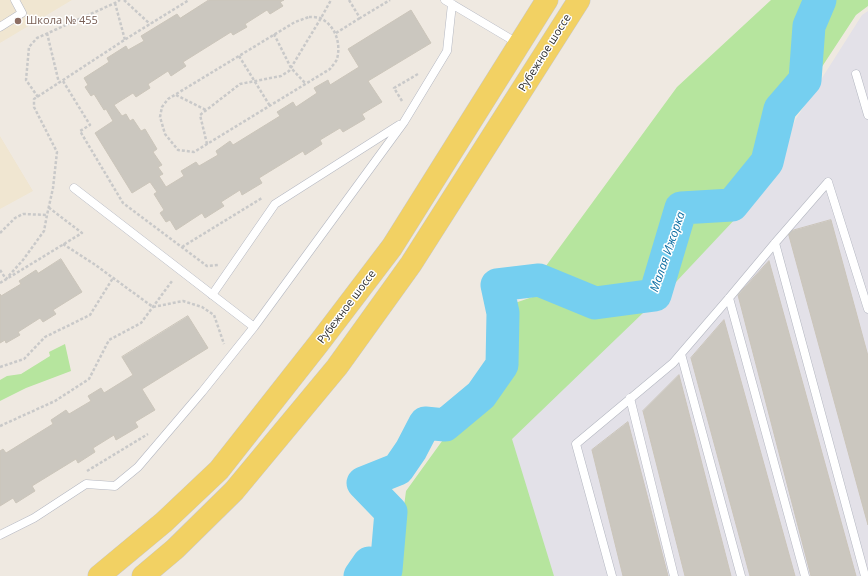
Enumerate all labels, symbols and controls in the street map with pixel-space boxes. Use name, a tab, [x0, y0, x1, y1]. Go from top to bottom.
street label: Рубежное шоссе	[516, 12, 574, 94]
place label: Школа № 455	[26, 14, 98, 28]
marker: Школа № 455	[13, 16, 23, 26]
water label: Малая Ижорка	[648, 210, 688, 294]
street label: Рубежное шоссе	[315, 268, 379, 346]

